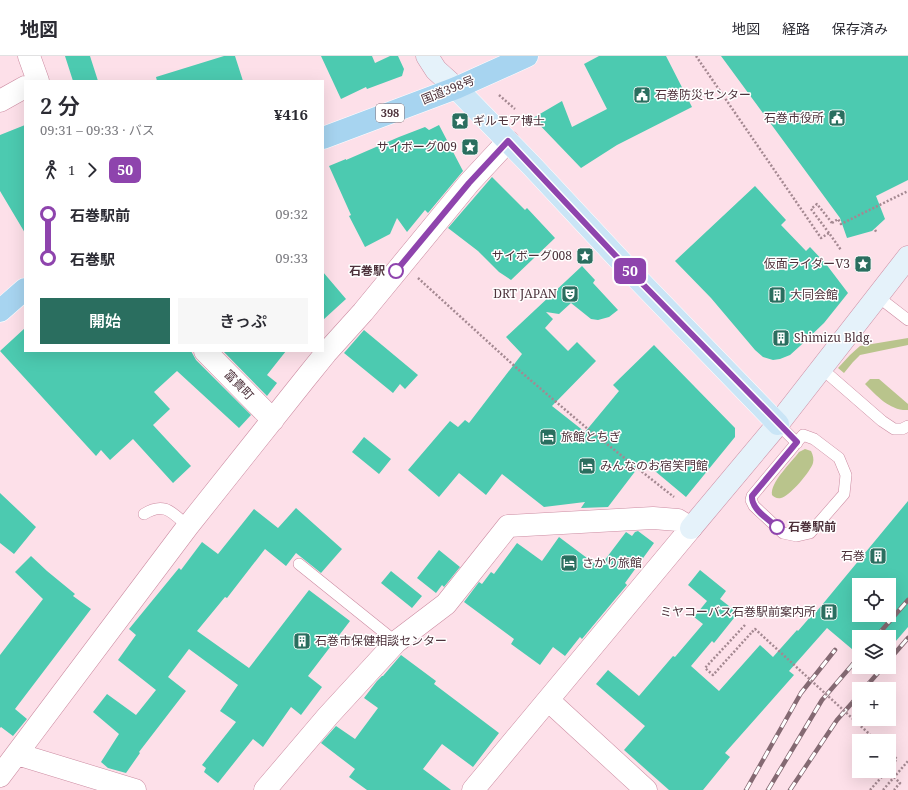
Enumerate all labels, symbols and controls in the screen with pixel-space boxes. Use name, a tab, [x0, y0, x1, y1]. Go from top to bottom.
text: 地図	[20, 16, 58, 42]
text: 地図	[732, 19, 760, 38]
text: 経路	[782, 19, 810, 38]
text: 保存済み	[832, 19, 888, 38]
street label: 国道398号	[419, 71, 477, 108]
public building icon: 石巻防災センター	[632, 85, 652, 105]
place label: 石巻防災センター	[655, 86, 751, 103]
text: 2 分	[40, 90, 80, 120]
text: ¥416	[274, 104, 308, 124]
road number: 398	[376, 104, 404, 122]
public building icon: 石巻市役所	[827, 108, 847, 128]
place label: 石巻市役所	[764, 109, 824, 126]
place icon: ギルモア博士	[450, 111, 470, 131]
place label: ギルモア博士	[473, 112, 545, 129]
text: 09:31 – 09:33 · バス	[40, 121, 155, 139]
place icon: サイボーグ009	[460, 137, 480, 157]
place label: サイボーグ009	[377, 138, 457, 155]
icon: walk	[40, 159, 62, 181]
icon: forward	[81, 159, 103, 181]
text: 50	[117, 160, 133, 179]
text: 1	[68, 161, 75, 179]
text: 石巻駅前	[70, 205, 130, 225]
text: 09:32	[275, 205, 308, 223]
place icon: サイボーグ008	[575, 246, 595, 266]
place label: サイボーグ008	[492, 247, 572, 264]
text: 石巻駅	[70, 249, 115, 269]
text: 09:33	[275, 249, 308, 267]
place icon: 仮面ライダーV3	[853, 254, 873, 274]
place label: 仮面ライダーV3	[764, 255, 850, 272]
line badge: 50	[612, 258, 648, 284]
text: 50	[622, 261, 638, 280]
place label: 石巻駅	[349, 262, 385, 279]
marker: 石巻駅	[388, 263, 404, 279]
theatre icon: DRT JAPAN	[560, 284, 580, 304]
place label: DRT JAPAN	[493, 285, 557, 302]
building icon: 大同会館	[767, 285, 787, 305]
place label: 大同会館	[790, 286, 838, 303]
button: 開始	[40, 298, 170, 344]
button: きっぷ	[178, 298, 308, 344]
building icon: Shimizu Bldg.	[771, 328, 791, 348]
place label: Shimizu Bldg.	[794, 329, 872, 346]
street label: 富貴町	[221, 366, 258, 404]
hotel icon: 旅館とちぎ	[538, 427, 558, 447]
place label: 旅館とちぎ	[561, 428, 621, 445]
hotel icon: みんなのお宿笑門館	[577, 456, 597, 476]
place label: みんなのお宿笑門館	[600, 457, 708, 474]
place label: 石巻駅前	[788, 518, 836, 535]
marker: 石巻駅前	[769, 519, 785, 535]
building icon: 石巻	[868, 546, 888, 566]
place label: 石巻	[841, 547, 865, 564]
hotel icon: さかり旅館	[559, 553, 579, 573]
place label: さかり旅館	[582, 554, 642, 571]
map controls	[852, 578, 896, 778]
button: locate	[852, 578, 896, 622]
building icon: ミヤコーバス石巻駅前案内所	[819, 602, 839, 622]
place label: ミヤコーバス石巻駅前案内所	[660, 603, 816, 620]
button: layers	[852, 630, 896, 674]
building icon: 石巻市保健相談センター	[292, 631, 312, 651]
place label: 石巻市保健相談センター	[315, 632, 447, 649]
button: +	[852, 682, 896, 726]
button: −	[852, 734, 896, 778]

